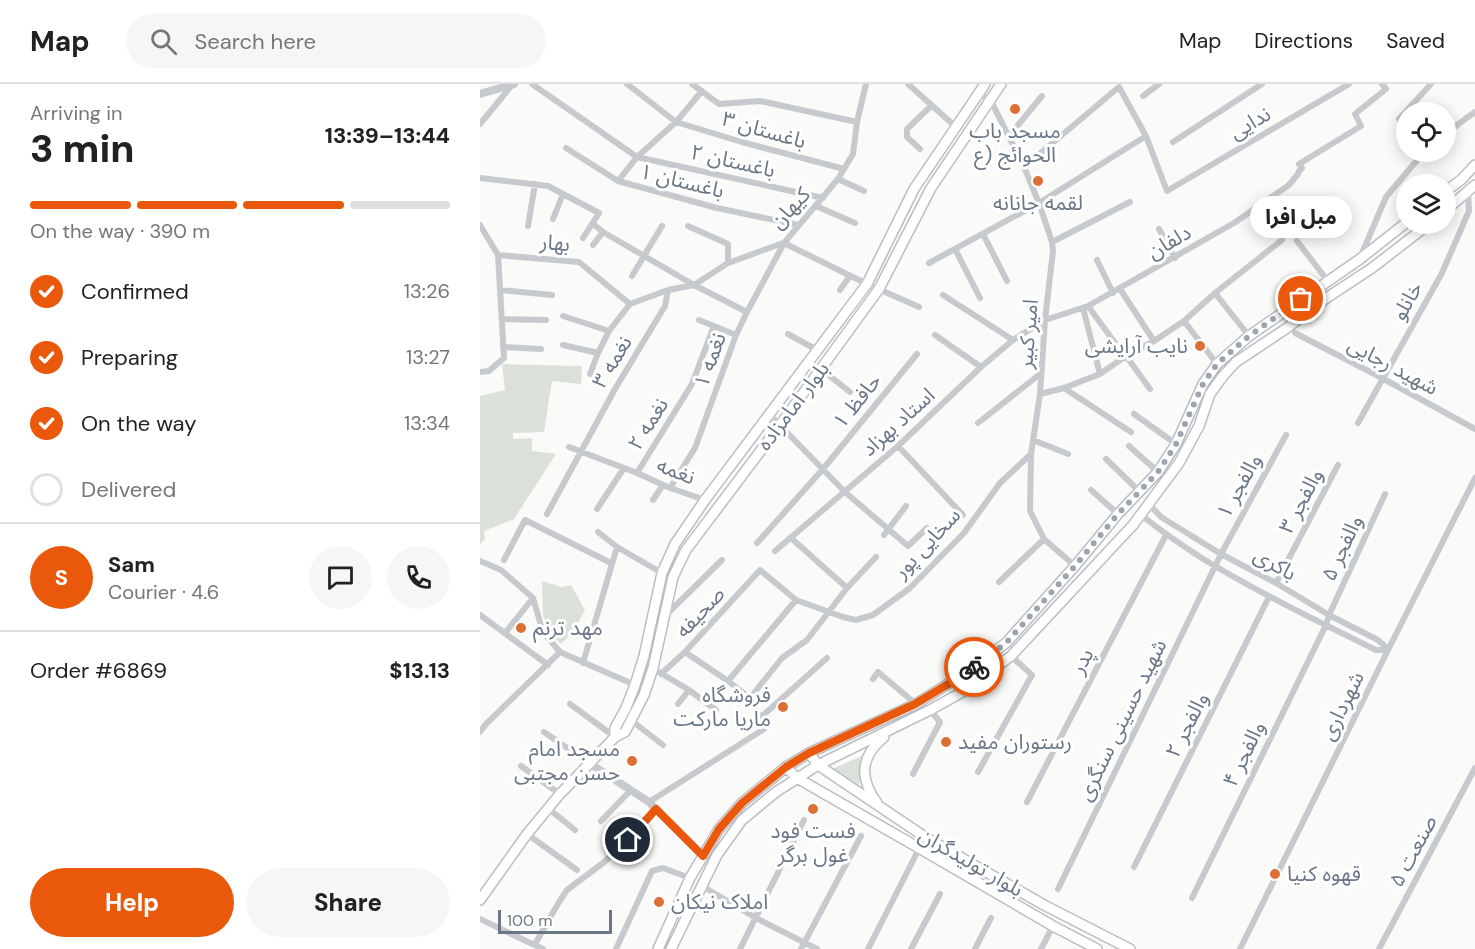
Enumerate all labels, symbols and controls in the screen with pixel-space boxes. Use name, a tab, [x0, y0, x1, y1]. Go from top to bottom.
search box	[126, 14, 546, 68]
text: Map	[30, 23, 90, 60]
icon: search	[147, 25, 180, 58]
text: Search here	[195, 27, 316, 56]
text: Map	[1179, 27, 1221, 55]
text: Directions	[1254, 27, 1353, 55]
text: Saved	[1386, 27, 1445, 55]
text: Arriving in	[30, 100, 122, 126]
street label: ندایی	[1224, 100, 1276, 146]
marker: مسجد باب الحوائج (ع	[1008, 102, 1022, 116]
map controls	[1396, 102, 1456, 234]
button: locate	[1396, 102, 1456, 162]
street label: باغستان ۳	[719, 105, 809, 155]
place label: مسجد باب الحوائج (ع	[969, 117, 1061, 170]
text: 13:39–13:44	[325, 121, 450, 150]
text: 3 min	[30, 123, 135, 174]
street label: باغستان ۲	[688, 138, 778, 184]
street label: باغستان ۱	[637, 157, 727, 205]
marker: لقمه جانانه	[1031, 174, 1045, 188]
button: layers	[1396, 174, 1456, 234]
street label: کیهان	[764, 181, 817, 235]
place label: لقمه جانانه	[993, 189, 1083, 217]
callout: مبل افرا	[1250, 197, 1352, 239]
text: مبل افرا	[1265, 204, 1337, 230]
text: On the way · 390 m	[30, 218, 210, 244]
street label: دلفان	[1142, 218, 1196, 266]
street label: بهار	[538, 228, 571, 258]
pin	[1275, 273, 1326, 324]
icon: check	[30, 275, 63, 308]
text: Confirmed	[81, 277, 189, 306]
street label: خانلو	[1385, 277, 1429, 325]
text: 13:26	[404, 278, 450, 304]
icon: bag	[1284, 282, 1317, 315]
street label: امیر کبیر	[1011, 298, 1045, 371]
street label: نغمه ۱	[687, 329, 733, 391]
street label: شهید رجایی	[1343, 330, 1443, 402]
street label: نغمه ۳	[585, 331, 639, 393]
place label: نایب آرایشی	[1085, 332, 1188, 360]
marker: نایب آرایشی	[1193, 339, 1207, 353]
icon: check	[30, 341, 63, 374]
text: Preparing	[81, 343, 178, 372]
text: 13:27	[406, 344, 450, 370]
street label: بلوار امامزاده	[750, 356, 836, 456]
street label: حافظ ۱	[826, 368, 888, 434]
street label: استاد بهزاد	[855, 381, 941, 463]
street label: نغمه ۲	[621, 393, 675, 455]
icon: check	[30, 407, 63, 440]
text: On the way	[81, 409, 196, 438]
text: 13:34	[404, 410, 450, 436]
street label: والفجر ۱	[1210, 449, 1268, 523]
street label: نغمه	[653, 451, 699, 491]
street label: والفجر ۳	[1272, 464, 1330, 538]
text: Delivered	[81, 475, 176, 504]
street label: سخایی پور	[886, 502, 967, 585]
street label: والفجر ۵	[1315, 511, 1369, 585]
street label: باکری	[1249, 541, 1301, 587]
button: chat	[309, 546, 372, 609]
button: phone	[387, 546, 450, 609]
text: Sam	[108, 550, 155, 579]
text: S	[55, 563, 68, 592]
text: Courier · 4.6	[108, 579, 219, 605]
street label: صحیفه	[669, 580, 731, 644]
place label: مهد ترنم	[533, 614, 603, 643]
marker: مهد ترنم	[514, 621, 528, 635]
street label: شهید حسینی سنگری	[1071, 634, 1173, 806]
courier	[944, 637, 1004, 697]
street label: پدر	[1063, 643, 1100, 680]
icon: bike	[958, 651, 991, 684]
text: Order #6869	[30, 656, 167, 685]
text: $13.13	[389, 656, 450, 685]
street label: شهرداری	[1313, 667, 1371, 745]
place label: فروشگاه ماریا مارکت	[673, 681, 771, 733]
street label: والفجر ۲	[1159, 688, 1215, 762]
marker: فروشگاه ماریا مارکت	[776, 700, 790, 714]
street label: والفجر ۴	[1216, 717, 1272, 791]
place label: رستوران مفید	[958, 728, 1072, 756]
place label: مسجد امام حسن مجتبی	[514, 735, 620, 787]
marker: رستوران مفید	[939, 735, 953, 749]
marker: مسجد امام حسن مجتبی	[625, 754, 639, 768]
marker: فست فود غول برگر	[806, 802, 820, 816]
street label: صنعت ۵	[1382, 810, 1444, 892]
pin	[602, 814, 653, 865]
place label: فست فود غول برگر	[770, 817, 856, 869]
street label: بلوار تولیدگران	[913, 821, 1029, 903]
icon: home	[611, 823, 644, 856]
place label: قهوه کنیا	[1287, 860, 1361, 888]
marker: قهوه کنیا	[1268, 867, 1282, 881]
button: Help	[30, 868, 234, 937]
button: Share	[246, 868, 450, 937]
place label: املاک نیکان	[671, 888, 768, 916]
marker: املاک نیکان	[652, 895, 666, 909]
scale bar	[498, 907, 612, 934]
text: 100 m	[507, 910, 552, 931]

